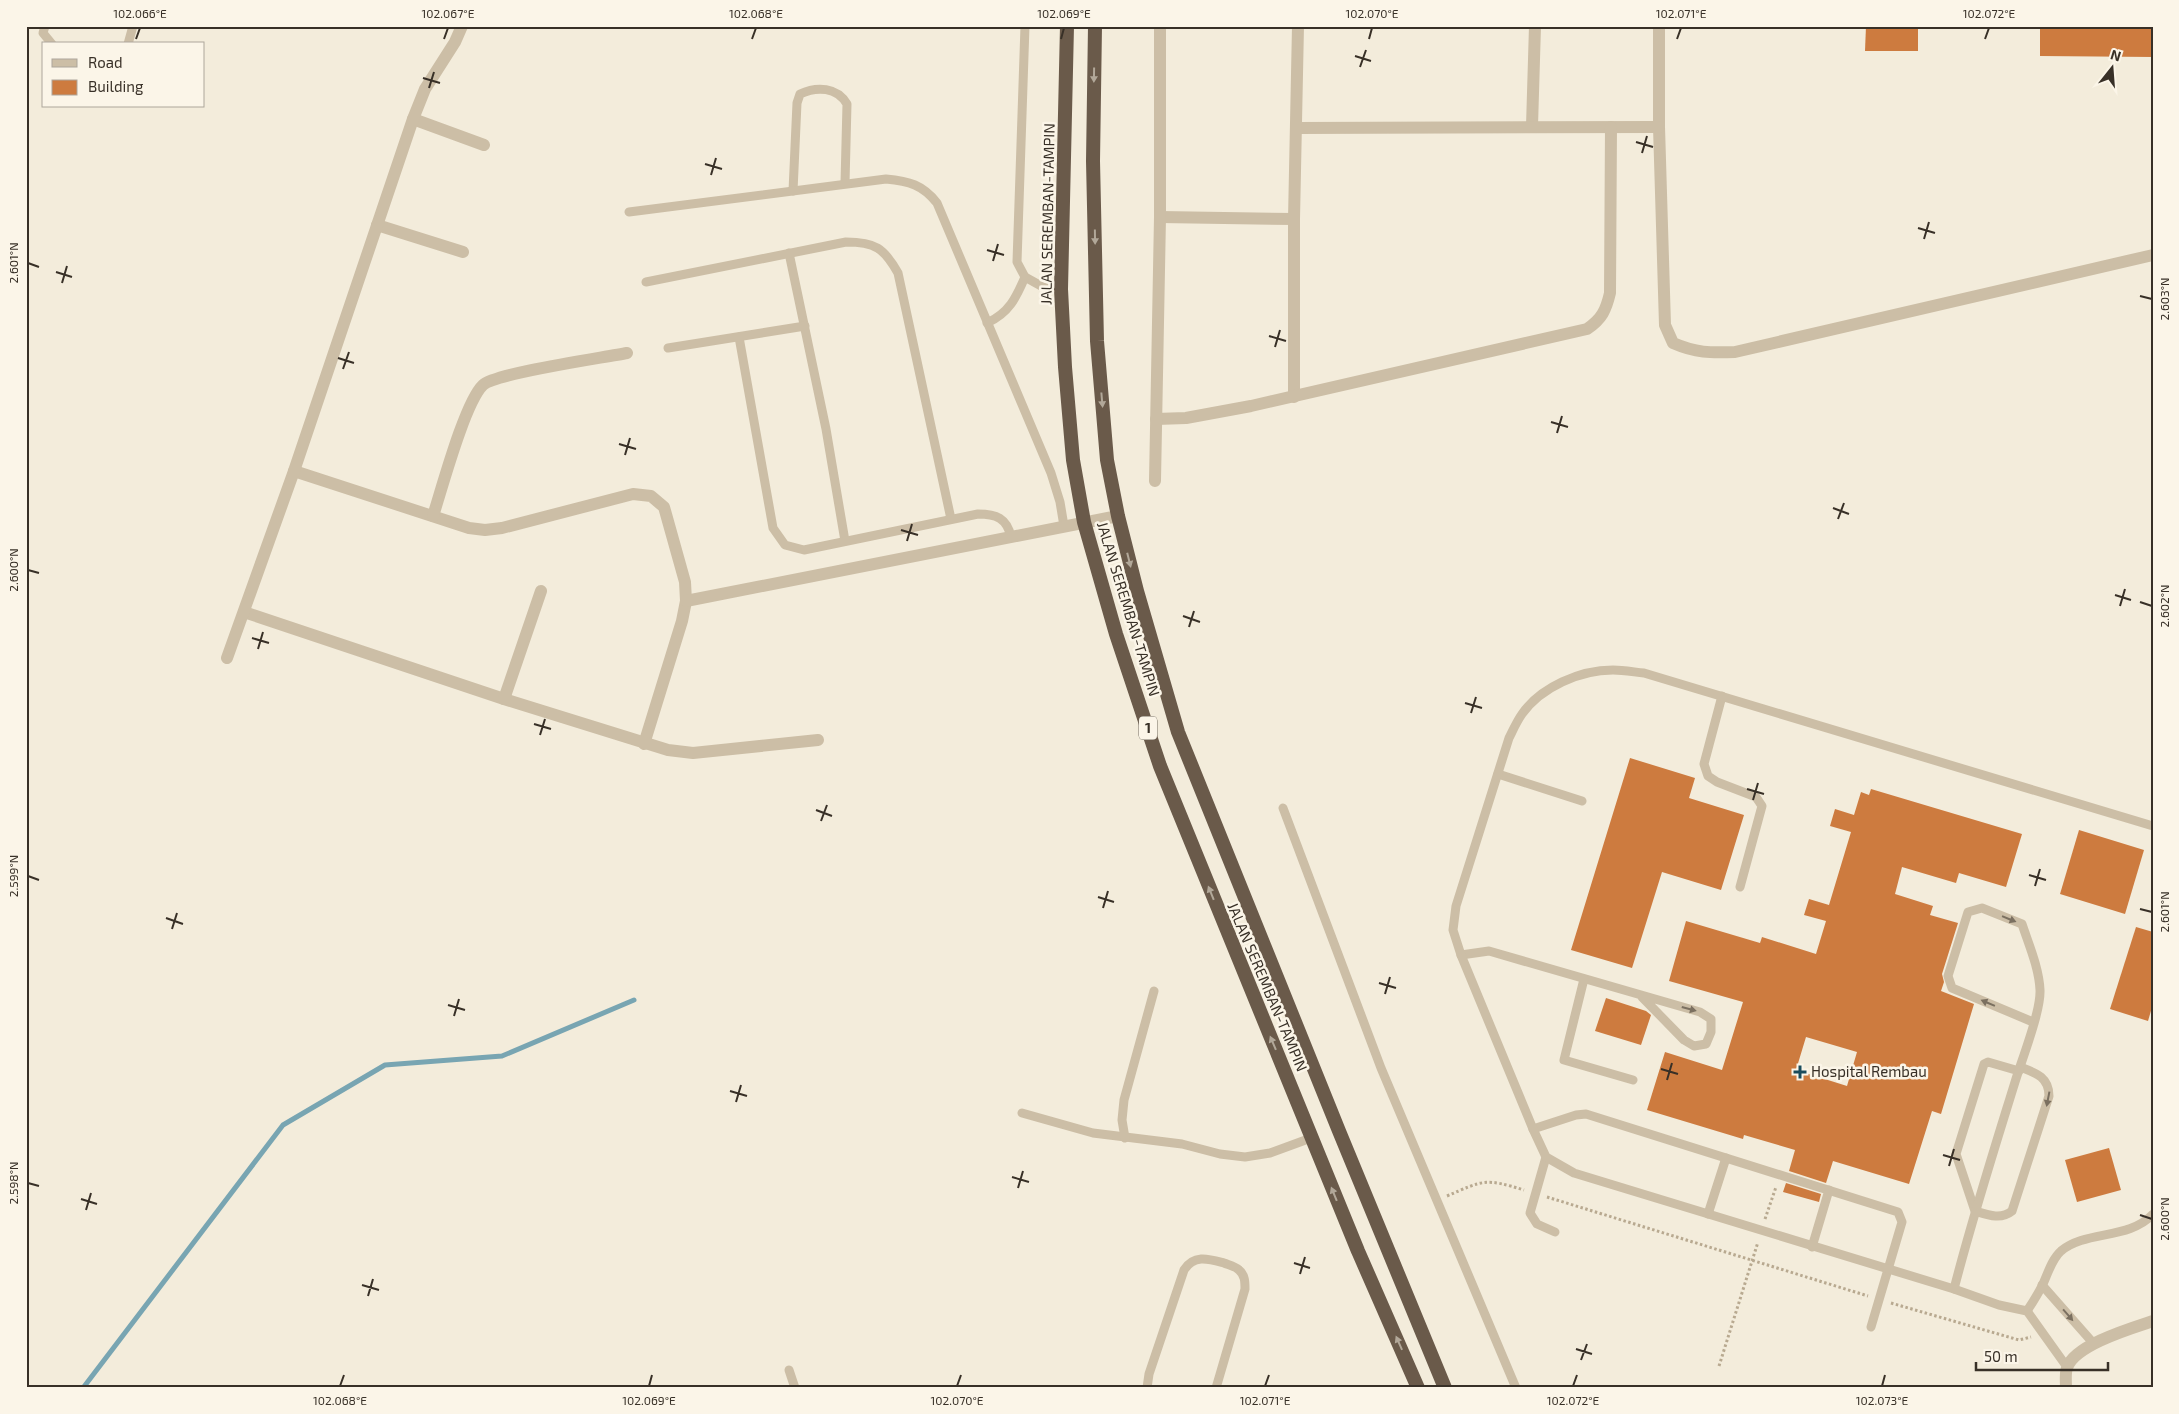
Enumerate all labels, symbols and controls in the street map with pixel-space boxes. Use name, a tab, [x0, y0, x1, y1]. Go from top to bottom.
text: 102.066°E	[113, 6, 167, 20]
text: 102.067°E	[422, 6, 475, 20]
text: 102.068°E	[729, 6, 783, 20]
text: 102.069°E	[1037, 6, 1091, 20]
text: 102.070°E	[1345, 6, 1399, 20]
text: 102.071°E	[1656, 6, 1707, 20]
text: 102.072°E	[1963, 6, 2016, 20]
legend	[42, 42, 205, 108]
north arrow	[2086, 42, 2136, 92]
text: N	[2109, 45, 2123, 65]
text: Road	[88, 53, 123, 71]
one-way arrow	[1090, 67, 1098, 83]
text: Building	[88, 77, 144, 95]
street label: JALAN SEREMBAN-TAMPIN	[1036, 123, 1058, 305]
one-way arrow	[1091, 230, 1099, 246]
text: 2.601°N	[6, 242, 20, 284]
text: 2.603°N	[2157, 277, 2171, 321]
one-way arrow	[1098, 392, 1106, 408]
street label: JALAN SEREMBAN-TAMPIN	[1094, 519, 1164, 698]
text: 2.600°N	[6, 548, 20, 592]
one-way arrow	[1125, 552, 1133, 567]
text: 2.602°N	[2157, 584, 2171, 628]
road number: 1	[1139, 716, 1157, 740]
text: 2.599°N	[6, 855, 20, 897]
one-way arrow	[1207, 885, 1215, 900]
text: 2.601°N	[2157, 891, 2171, 933]
street label: JALAN SEREMBAN-TAMPIN	[1224, 899, 1312, 1074]
one-way arrow	[2002, 915, 2017, 923]
one-way arrow	[1981, 998, 1995, 1006]
one-way arrow	[1682, 1006, 1697, 1014]
one-way arrow	[1269, 1036, 1277, 1050]
place label: Hospital Rembau	[1811, 1062, 1927, 1080]
marker: Hospital Rembau	[1793, 1065, 1807, 1079]
one-way arrow	[2043, 1091, 2051, 1107]
text: 2.598°N	[6, 1162, 20, 1204]
one-way arrow	[1330, 1187, 1338, 1201]
text: 2.600°N	[2157, 1197, 2171, 1241]
one-way arrow	[2062, 1308, 2074, 1320]
one-way arrow	[1394, 1336, 1402, 1350]
scale bar	[1976, 1339, 2109, 1371]
text: 50 m	[1984, 1347, 2018, 1365]
text: 102.068°E	[313, 1393, 367, 1407]
text: 102.069°E	[622, 1393, 676, 1407]
text: 102.070°E	[930, 1393, 984, 1407]
text: 102.071°E	[1240, 1393, 1291, 1407]
text: 102.072°E	[1547, 1393, 1600, 1407]
text: 102.073°E	[1856, 1393, 1909, 1407]

